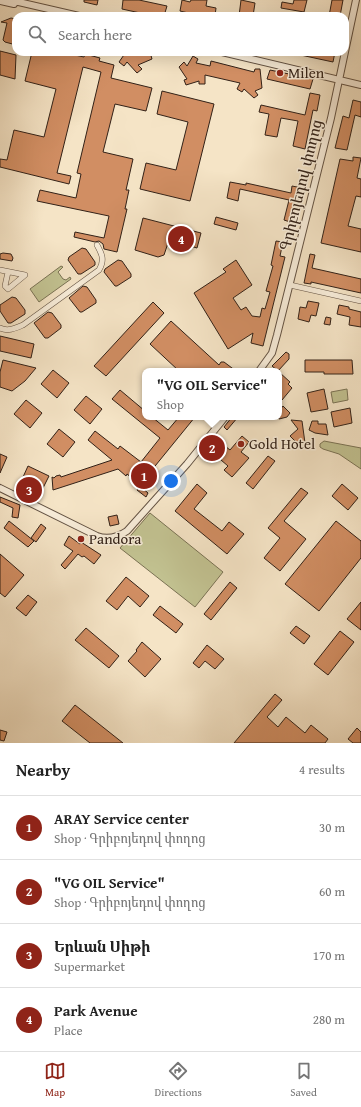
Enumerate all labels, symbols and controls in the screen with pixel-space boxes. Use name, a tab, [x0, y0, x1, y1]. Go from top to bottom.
search box	[12, 12, 349, 56]
icon: search	[26, 23, 48, 45]
text: Search here	[58, 24, 132, 45]
place label: Milen	[288, 62, 325, 83]
marker: Milen	[275, 68, 285, 78]
street label: Գրիբոյեդով փողոց	[274, 117, 327, 253]
pin: 4	[168, 224, 194, 254]
popup	[142, 368, 282, 420]
text: "VG OIL Service"	[157, 374, 267, 395]
text: Shop	[157, 395, 184, 414]
pin: 2	[199, 433, 225, 463]
place label: Gold Hotel	[249, 433, 315, 454]
marker: Gold Hotel	[236, 439, 246, 449]
pin: 1	[131, 461, 157, 491]
your location	[161, 471, 181, 491]
pin: 3	[16, 475, 42, 505]
place label: Pandora	[89, 528, 141, 549]
marker: Pandora	[76, 534, 86, 544]
text: Nearby	[16, 757, 70, 782]
text: 4 results	[299, 760, 345, 779]
text: ARAY Service center	[54, 808, 189, 829]
text: 1	[26, 818, 32, 837]
text: 30 m	[319, 818, 345, 837]
text: Shop · Գրիբոյեդով փողոց	[54, 829, 206, 848]
text: "VG OIL Service"	[54, 872, 165, 893]
text: 2	[26, 882, 32, 901]
text: 60 m	[319, 882, 345, 901]
text: Shop · Գրիբոյեդով փողոց	[54, 893, 206, 912]
text: Երևան Սիթի	[54, 936, 150, 957]
text: 3	[26, 946, 32, 965]
text: 170 m	[313, 946, 345, 965]
text: Supermarket	[54, 957, 125, 976]
text: Park Avenue	[54, 1000, 138, 1021]
text: 4	[26, 1010, 32, 1029]
text: 280 m	[313, 1010, 345, 1029]
text: Place	[54, 1021, 83, 1040]
tab: Map	[44, 1060, 66, 1100]
tab: Directions	[155, 1060, 202, 1100]
tab: Saved	[290, 1060, 317, 1100]

